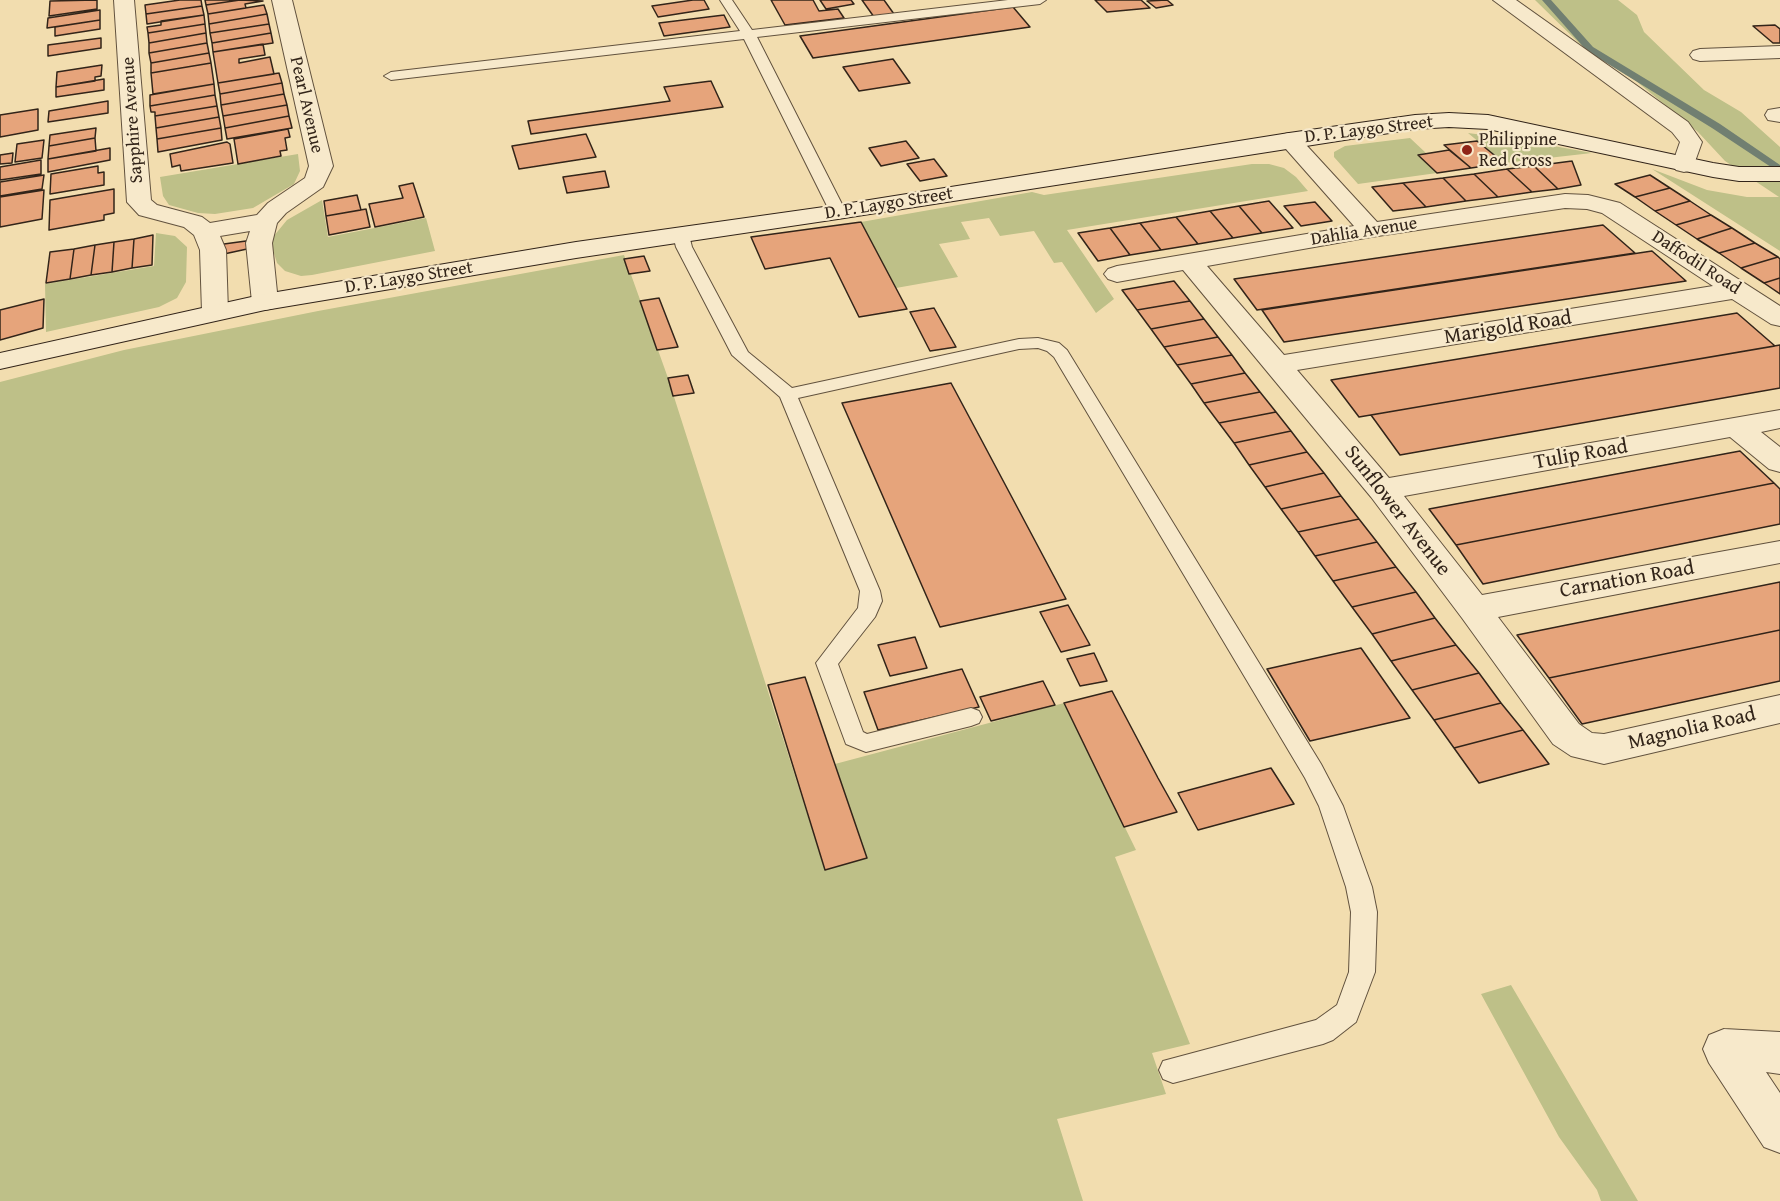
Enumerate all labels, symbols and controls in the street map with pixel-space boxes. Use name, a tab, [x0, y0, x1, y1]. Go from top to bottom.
street label: Pearl Avenue	[284, 55, 328, 155]
street label: Sapphire Avenue	[118, 56, 148, 184]
street label: D. P. Laygo Street	[1303, 111, 1435, 149]
place label: Philippine Red Cross	[1479, 129, 1557, 172]
marker: Philippine Red Cross	[1460, 143, 1474, 157]
street label: D. P. Laygo Street	[823, 183, 955, 225]
street label: Dahlia Avenue	[1309, 213, 1419, 251]
street label: Daffodil Road	[1648, 226, 1744, 300]
street label: D. P. Laygo Street	[343, 257, 475, 299]
street label: Marigold Road	[1443, 306, 1573, 350]
street label: Tulip Road	[1532, 434, 1630, 476]
street label: Sunflower Avenue	[1338, 441, 1456, 581]
street label: Carnation Road	[1558, 556, 1696, 604]
street label: Magnolia Road	[1626, 702, 1758, 756]

